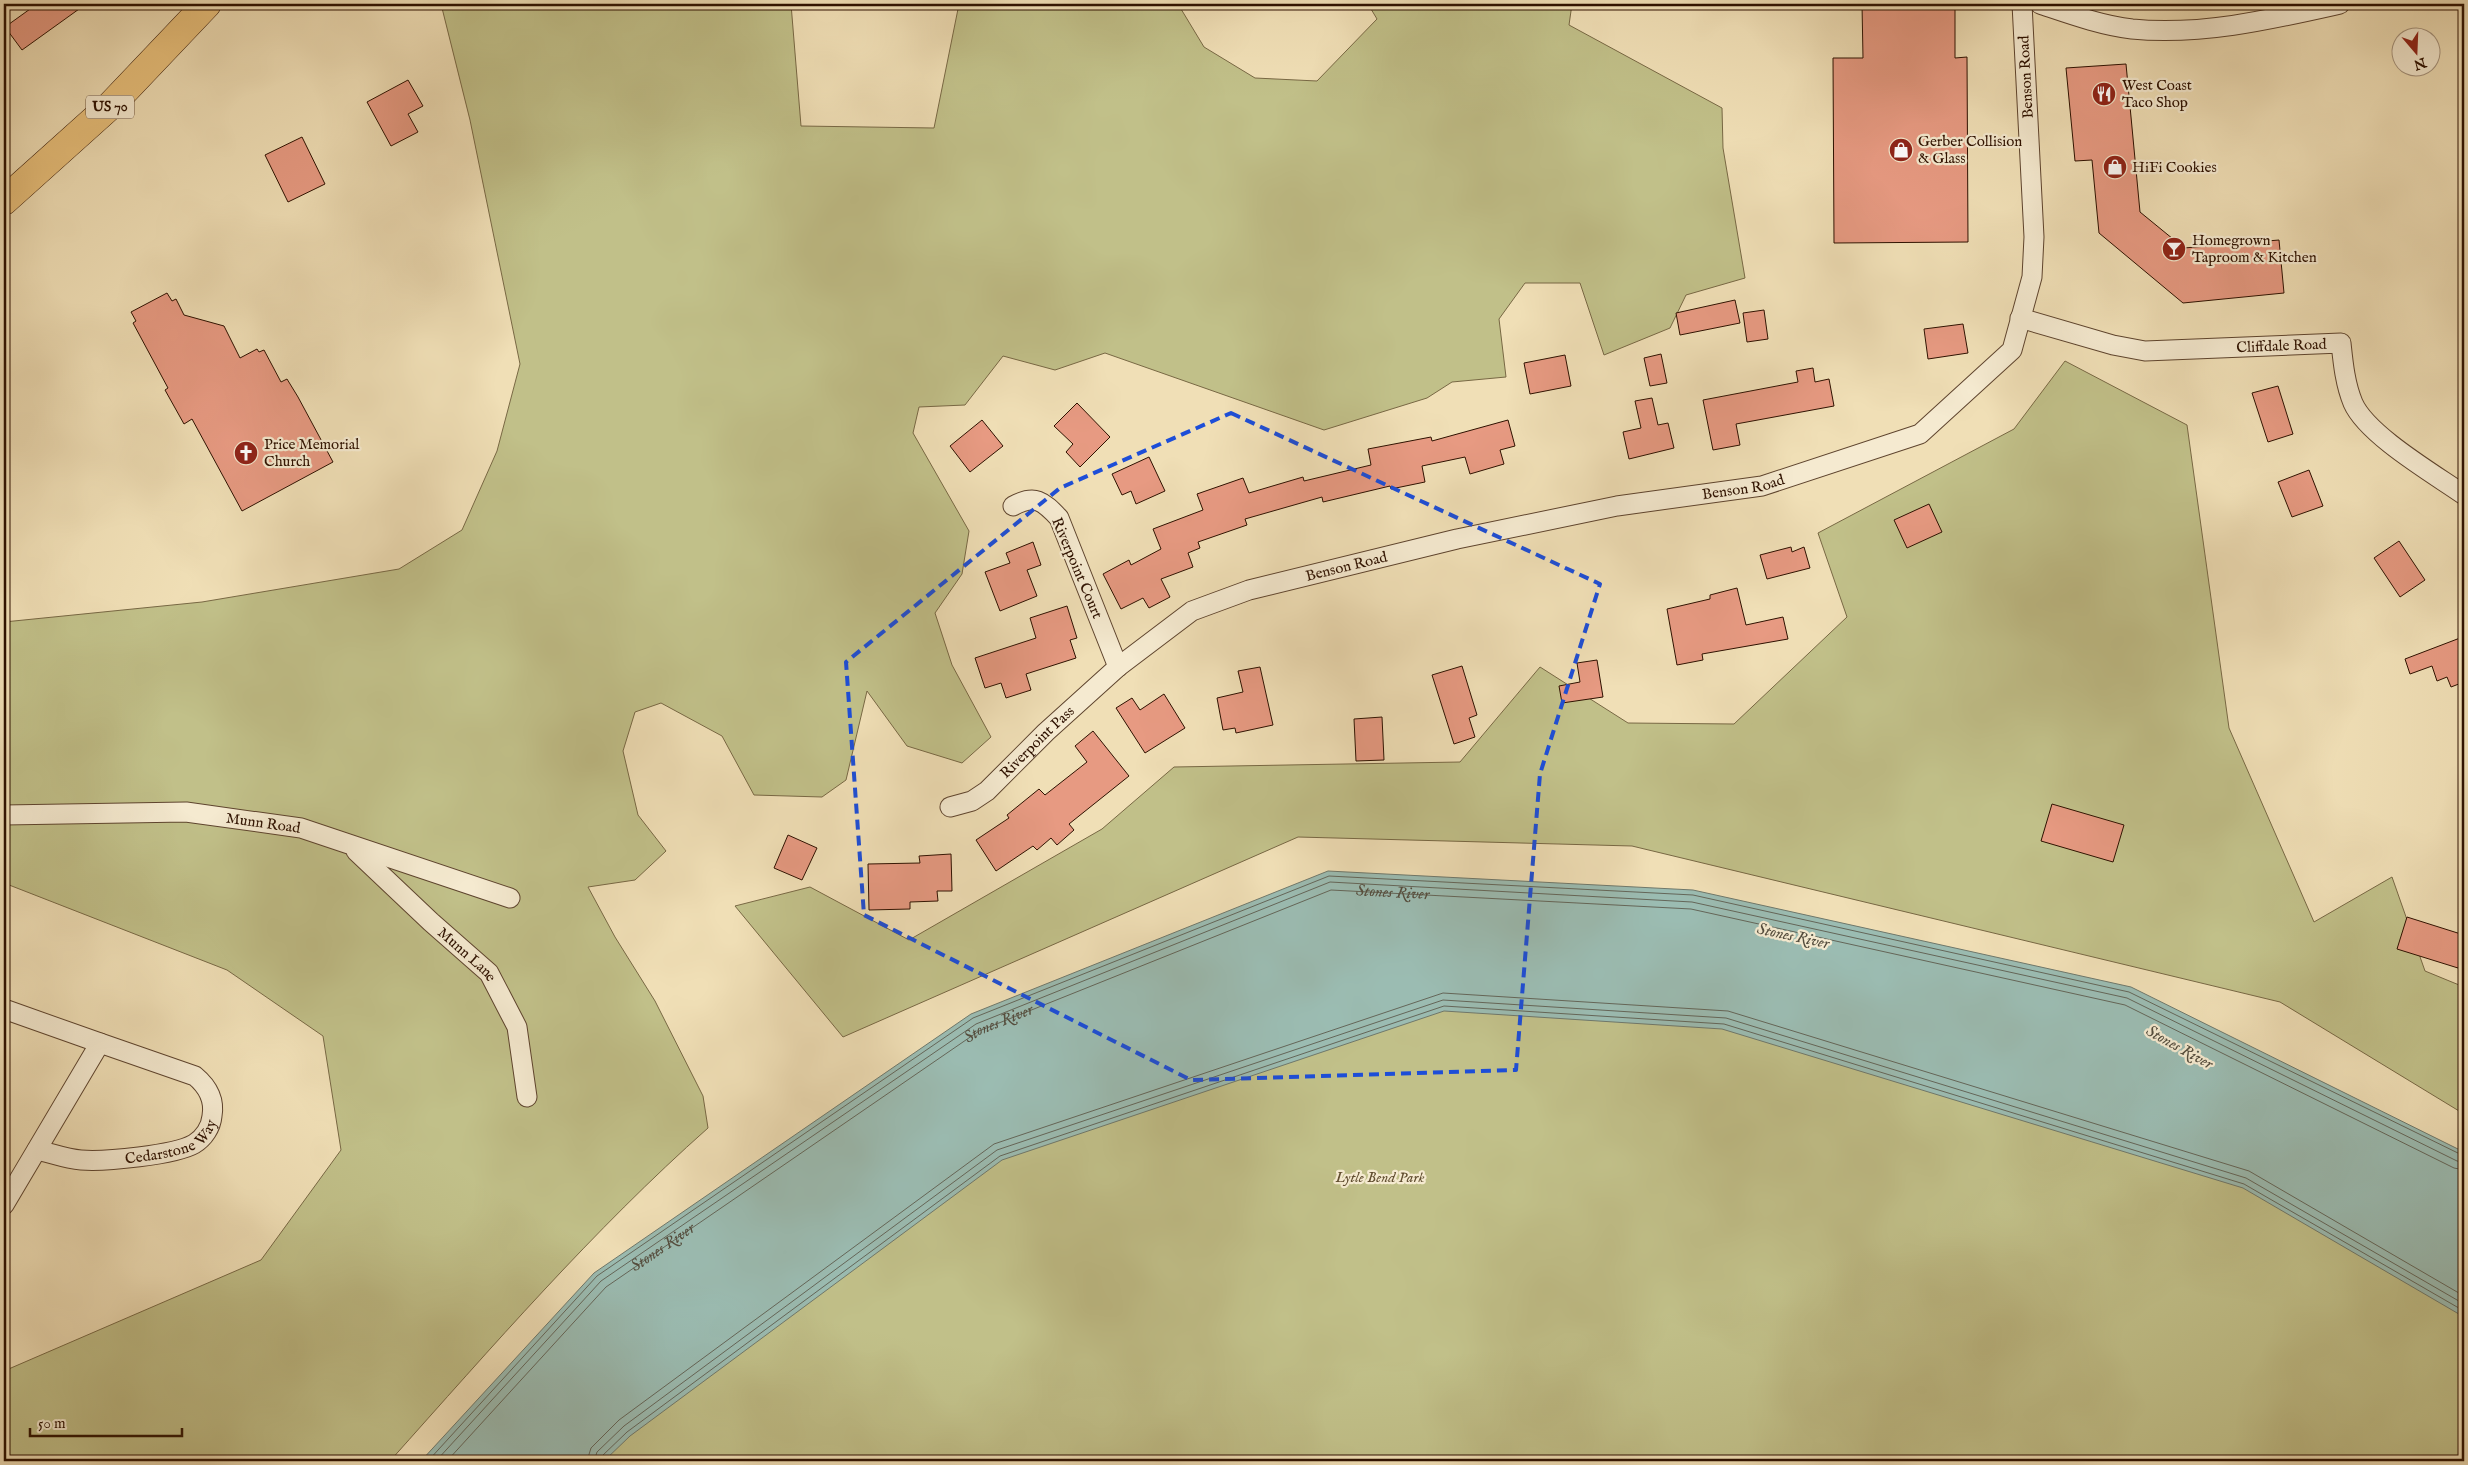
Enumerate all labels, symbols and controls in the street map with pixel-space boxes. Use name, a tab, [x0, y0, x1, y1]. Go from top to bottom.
north arrow	[2390, 28, 2440, 78]
street label: Benson Road	[2014, 34, 2038, 119]
text: N	[2411, 53, 2430, 74]
place label: West Coast Taco Shop	[2122, 76, 2192, 112]
restaurant icon: West Coast Taco Shop	[2091, 81, 2117, 107]
road number: US 70	[86, 95, 134, 118]
place label: Gerber Collision & Glass	[1918, 132, 2022, 168]
shop icon: Gerber Collision & Glass	[1888, 137, 1914, 163]
shop icon: HiFi Cookies	[2102, 154, 2128, 180]
place label: HiFi Cookies	[2132, 158, 2217, 177]
place label: Homegrown Taproom & Kitchen	[2192, 231, 2317, 267]
bar icon: Homegrown Taproom & Kitchen	[2161, 236, 2187, 262]
street label: Cliffdale Road	[2236, 334, 2328, 357]
place label: Price Memorial Church	[264, 435, 360, 471]
church icon: Price Memorial Church	[233, 440, 259, 466]
street label: Benson Road	[1701, 469, 1788, 504]
street label: Riverpoint Court	[1047, 515, 1107, 621]
street label: Benson Road	[1304, 547, 1390, 585]
street label: Riverpoint Pass	[996, 702, 1078, 782]
street label: Munn Road	[225, 808, 303, 837]
water label: Stones River	[1355, 881, 1431, 905]
water label: Stones River	[1755, 920, 1832, 955]
street label: Munn Lane	[434, 923, 501, 985]
water label: Stones River	[960, 1000, 1038, 1048]
water label: Stones River	[2142, 1021, 2217, 1075]
street label: Cedarstone Way	[124, 1116, 221, 1168]
park label: Lytle Bend Park	[1335, 1168, 1424, 1187]
water label: Stones River	[627, 1218, 700, 1277]
scale bar	[30, 1405, 182, 1437]
text: 50 m	[38, 1414, 66, 1433]

